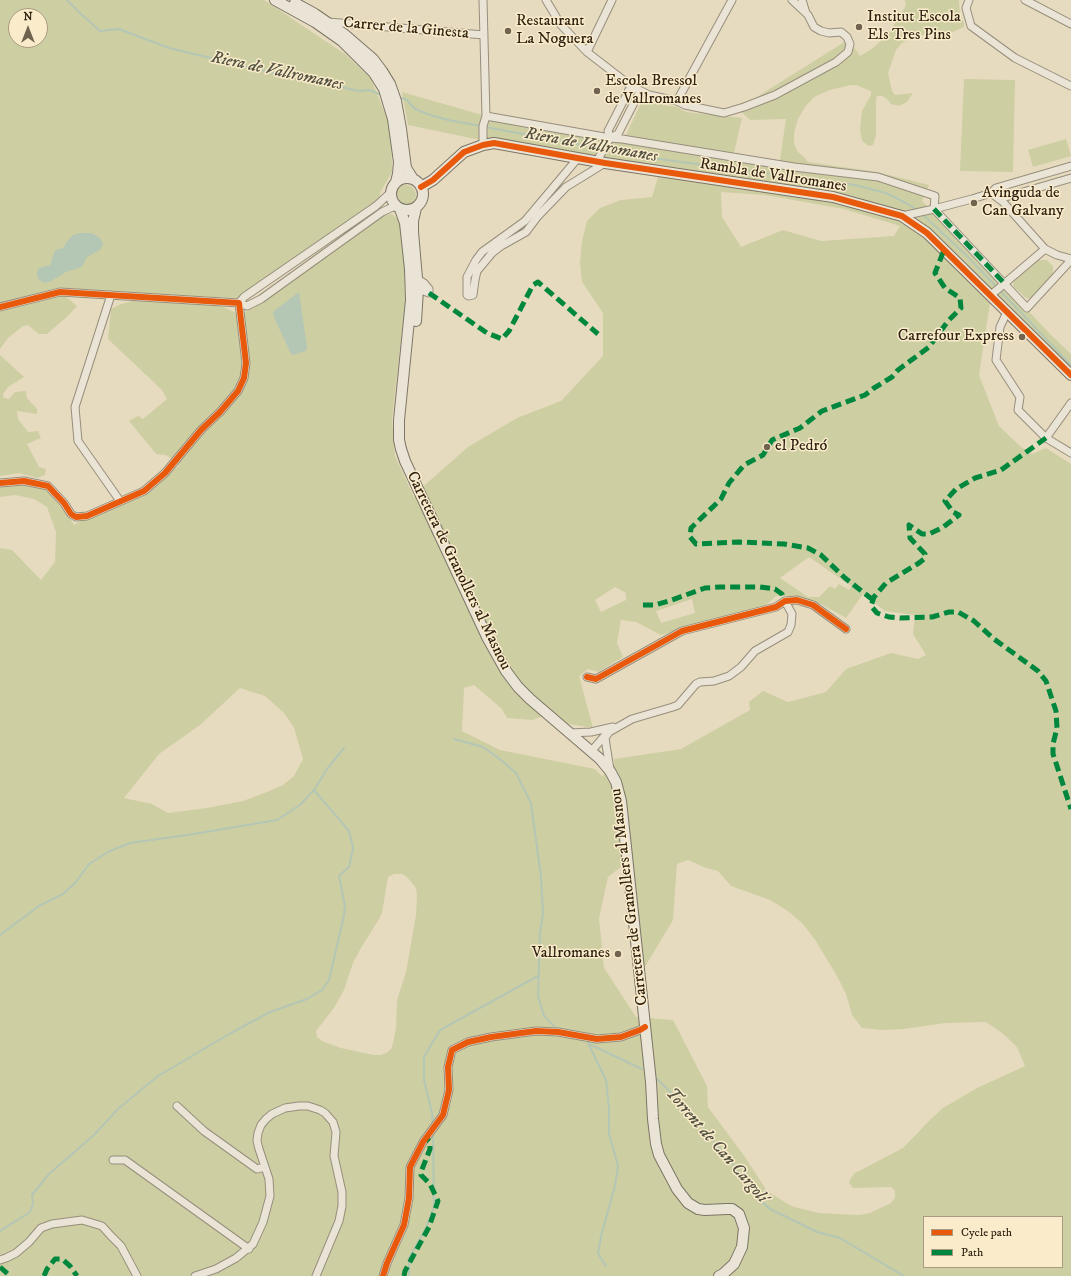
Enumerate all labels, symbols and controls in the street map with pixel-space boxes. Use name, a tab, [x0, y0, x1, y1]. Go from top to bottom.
north arrow	[8, 8, 48, 48]
place label: Institut Escola Els Tres Pins	[867, 8, 961, 46]
text: N	[23, 10, 33, 24]
place label: Restaurant La Noguera	[516, 12, 593, 50]
street label: Carrer de la Ginesta	[342, 14, 470, 44]
marker: Institut Escola Els Tres Pins	[854, 22, 864, 32]
marker: Restaurant La Noguera	[503, 26, 513, 36]
water label: Riera de Vallromanes	[209, 48, 345, 96]
place label: Escola Bressol de Vallromanes	[605, 72, 701, 110]
marker: Escola Bressol de Vallromanes	[592, 86, 602, 96]
water label: Riera de Vallromanes	[523, 124, 659, 168]
street label: Rambla de Vallromanes	[698, 155, 848, 197]
place label: Avinguda de Can Galvany	[982, 184, 1064, 222]
marker: Avinguda de Can Galvany	[969, 198, 979, 208]
place label: Carrefour Express	[898, 327, 1014, 347]
marker: Carrefour Express	[1017, 332, 1027, 342]
place label: el Pedró	[775, 437, 827, 457]
marker: el Pedró	[762, 442, 772, 452]
street label: Carretera de Granollers al Masnou	[401, 469, 515, 673]
street label: Carretera de Granollers al Masnou	[607, 787, 653, 1007]
place label: Vallromanes	[532, 944, 610, 964]
marker: Vallromanes	[613, 949, 623, 959]
water label: Torrent de Can Cargolí	[660, 1084, 772, 1208]
legend	[923, 1216, 1063, 1268]
text: Cycle path	[961, 1225, 1012, 1240]
text: Path	[961, 1245, 983, 1260]

